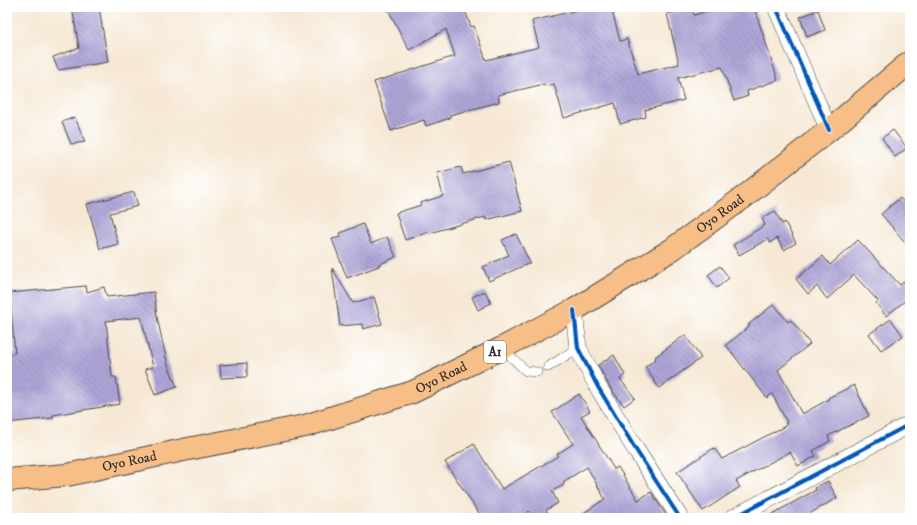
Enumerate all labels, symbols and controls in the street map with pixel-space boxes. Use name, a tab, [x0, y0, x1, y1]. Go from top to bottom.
street label: Oyo Road	[693, 191, 748, 238]
road number: A1	[484, 341, 506, 363]
street label: Oyo Road	[412, 358, 470, 398]
street label: Oyo Road	[100, 447, 158, 476]

